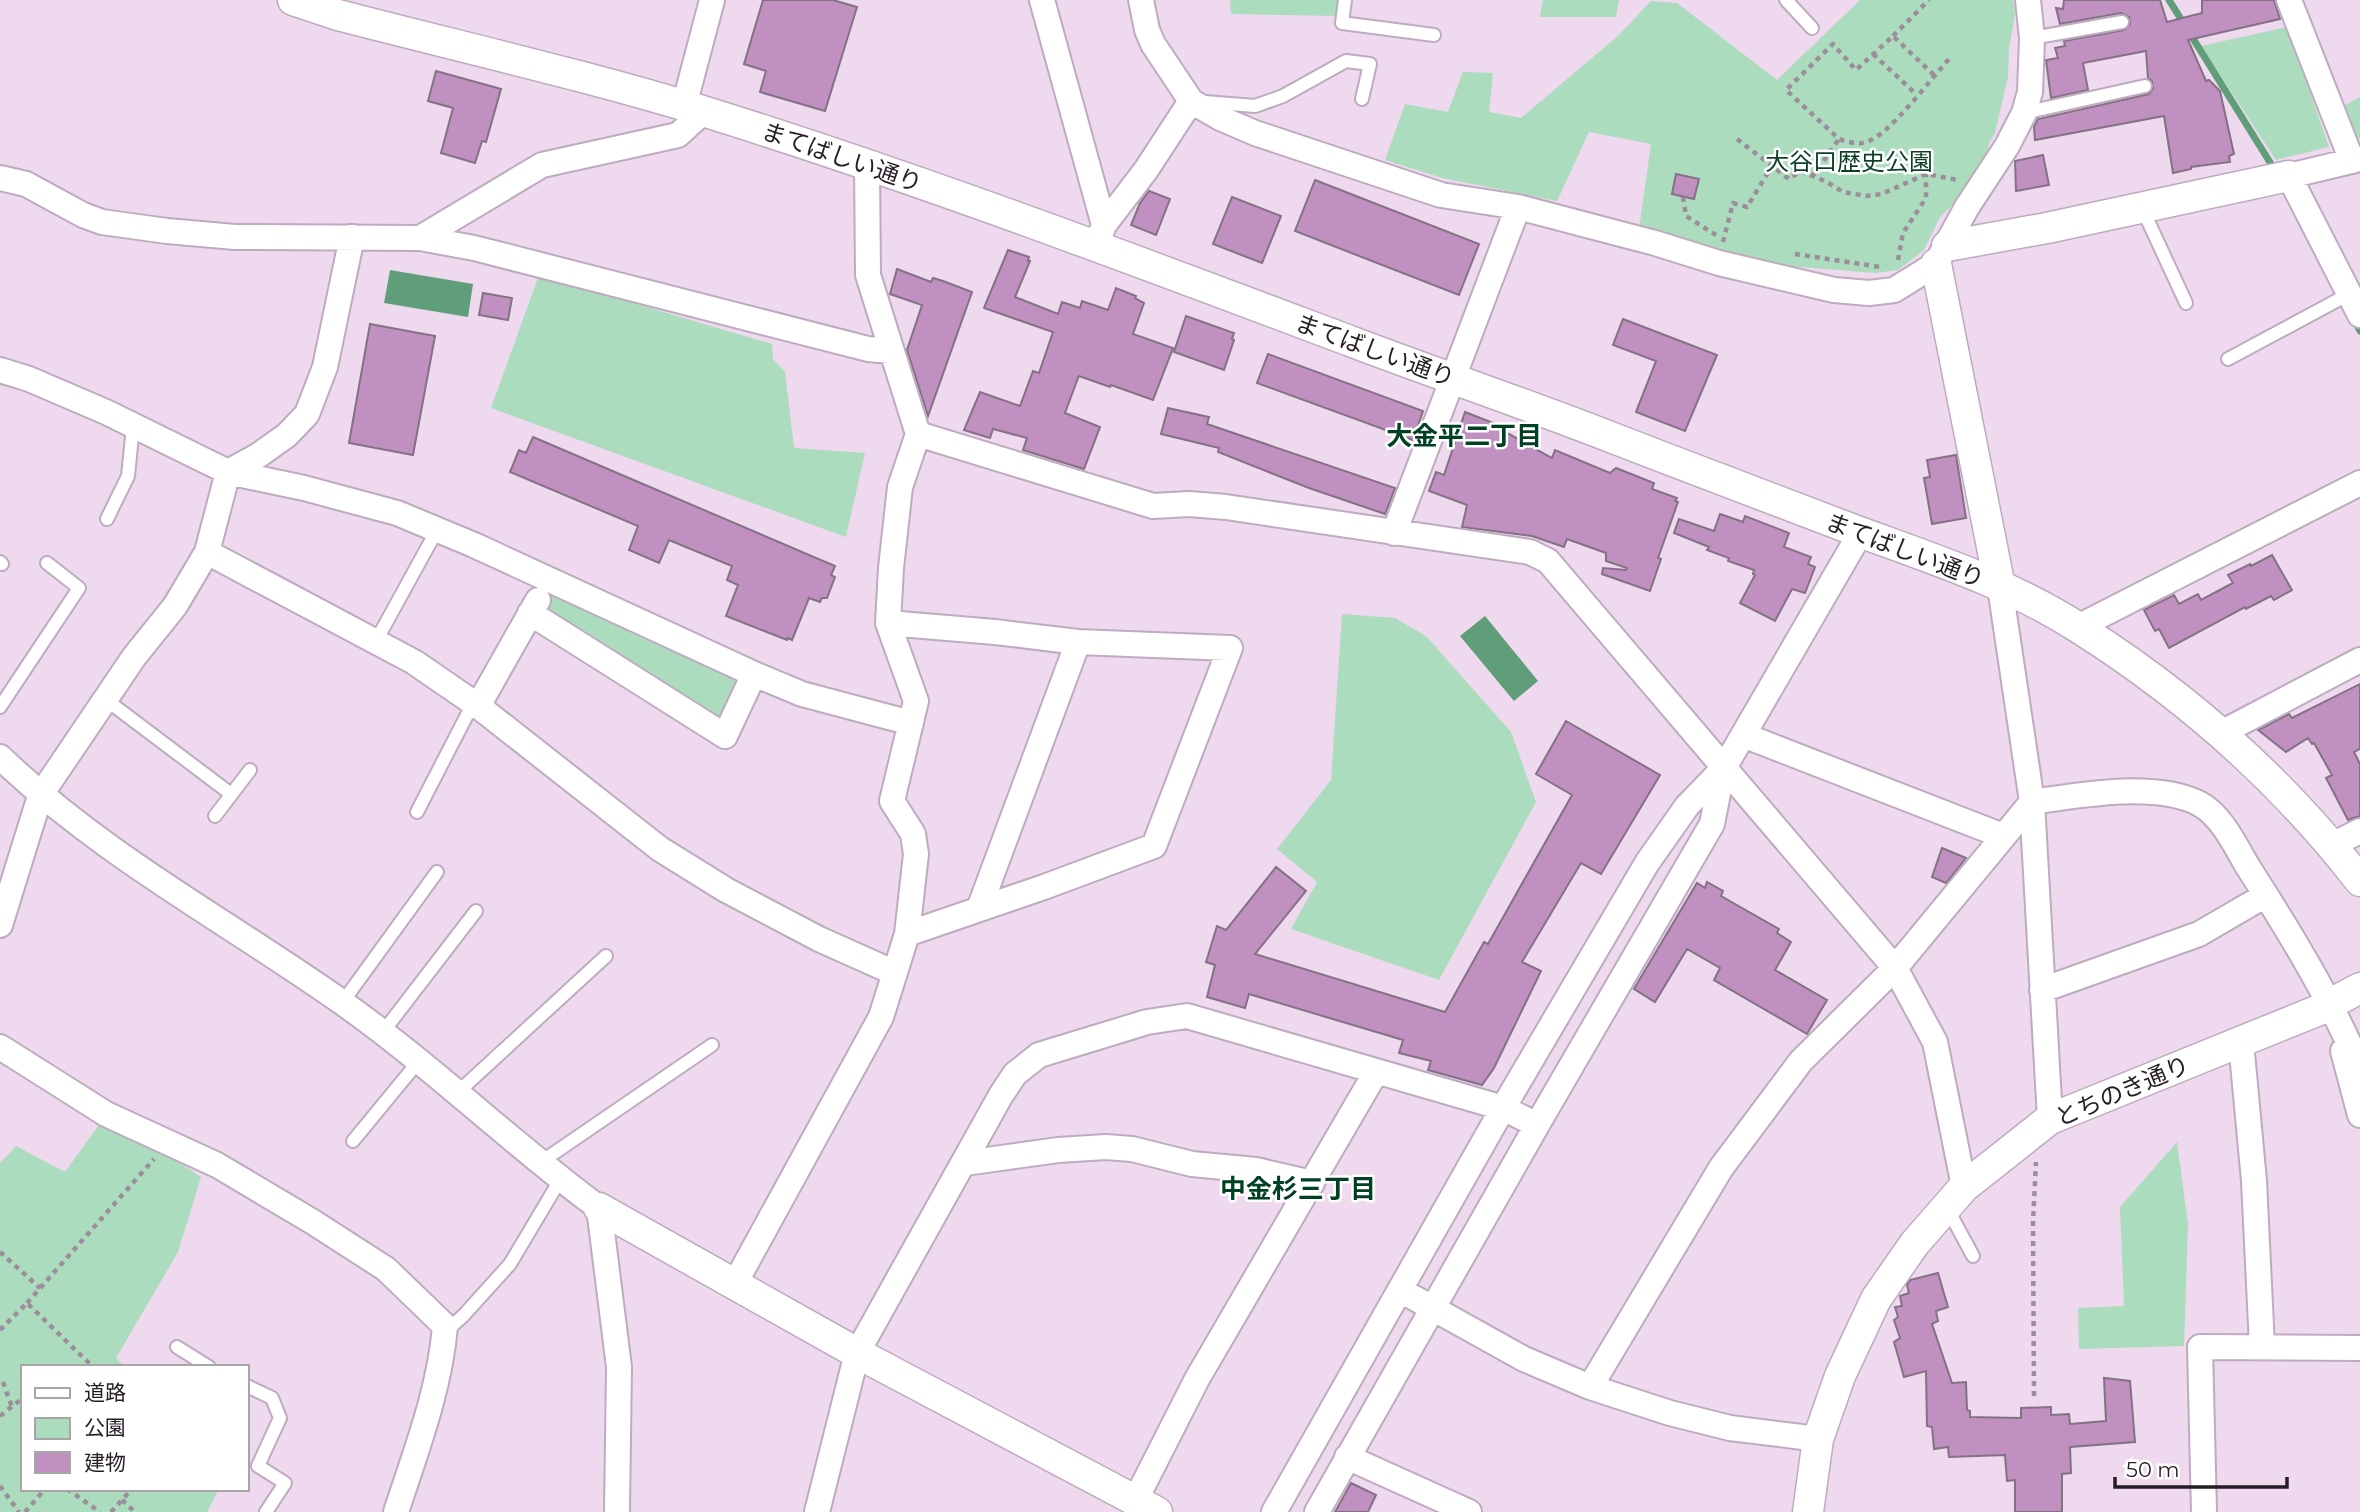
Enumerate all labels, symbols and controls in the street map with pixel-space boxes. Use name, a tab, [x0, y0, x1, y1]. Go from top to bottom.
street label: まてばしい通り	[758, 116, 926, 198]
park label: 大谷口歴史公園	[1765, 147, 1933, 176]
street label: まてばしい通り	[1291, 308, 1459, 392]
district label: 大金平二丁目	[1386, 420, 1542, 452]
street label: まてばしい通り	[1822, 506, 1988, 594]
street label: とちのき通り	[2050, 1050, 2194, 1132]
district label: 中金杉三丁目	[1220, 1173, 1376, 1205]
legend	[21, 1365, 248, 1491]
text: 道路	[84, 1380, 126, 1405]
text: 公園	[84, 1415, 126, 1440]
scale bar	[2115, 1446, 2286, 1490]
text: 建物	[84, 1450, 126, 1475]
text: 50 m	[2126, 1457, 2180, 1482]

